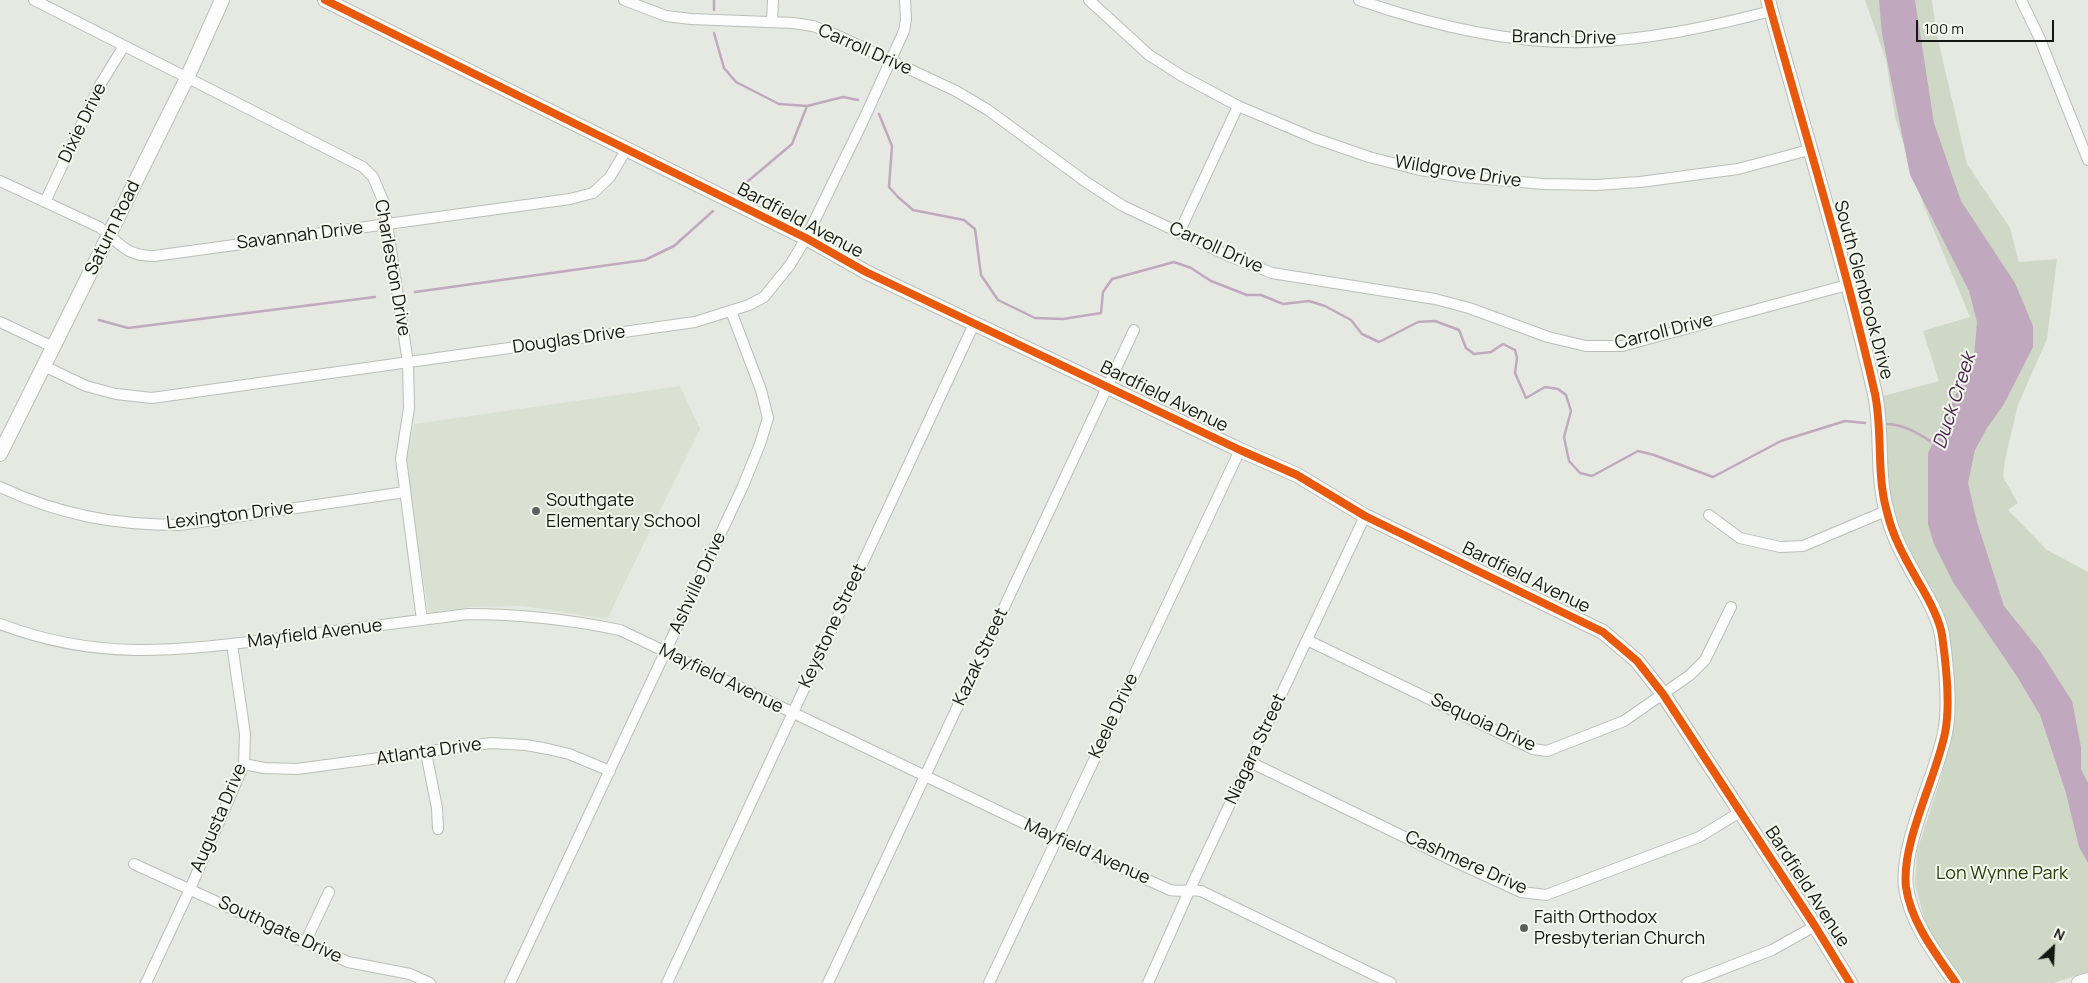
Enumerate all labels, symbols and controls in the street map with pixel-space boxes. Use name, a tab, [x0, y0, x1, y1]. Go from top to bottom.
scale bar	[1918, 10, 2056, 42]
text: 100 m	[1924, 18, 1964, 39]
street label: Carroll Drive	[815, 20, 915, 80]
street label: Branch Drive	[1512, 26, 1616, 50]
street label: Dixie Drive	[54, 80, 112, 166]
street label: Wildgrove Drive	[1393, 151, 1523, 193]
street label: Saturn Road	[81, 177, 145, 279]
street label: Bardfield Avenue	[733, 179, 867, 263]
street label: Charleston Drive	[369, 198, 415, 338]
street label: South Glenbrook Drive	[1829, 198, 1897, 382]
street label: Savannah Drive	[236, 218, 364, 254]
street label: Carroll Drive	[1166, 218, 1266, 278]
street label: Carroll Drive	[1613, 309, 1715, 355]
street label: Douglas Drive	[511, 321, 627, 359]
water label: Duck Creek	[1929, 350, 1981, 452]
street label: Bardfield Avenue	[1097, 357, 1231, 437]
place label: Southgate Elementary School	[546, 490, 701, 532]
street label: Lexington Drive	[165, 497, 295, 535]
marker: Southgate Elementary School	[530, 505, 542, 517]
street label: Ashville Drive	[665, 529, 731, 637]
street label: Bardfield Avenue	[1459, 538, 1593, 618]
street label: Keystone Street	[795, 561, 871, 691]
street label: Kazak Street	[949, 605, 1013, 709]
street label: Mayfield Avenue	[246, 615, 384, 653]
street label: Mayfield Avenue	[655, 640, 787, 718]
street label: Keele Drive	[1085, 670, 1143, 762]
street label: Sequoia Drive	[1427, 689, 1539, 757]
street label: Niagara Street	[1221, 690, 1291, 808]
street label: Atlanta Drive	[375, 734, 483, 770]
street label: Augusta Drive	[186, 760, 252, 876]
street label: Mayfield Avenue	[1021, 815, 1153, 889]
street label: Bardfield Avenue	[1760, 823, 1854, 951]
street label: Cashmere Drive	[1402, 826, 1530, 900]
park label: Lon Wynne Park	[1936, 863, 2068, 885]
street label: Southgate Drive	[215, 892, 345, 968]
place label: Faith Orthodox Presbyterian Church	[1534, 907, 1705, 950]
marker: Faith Orthodox Presbyterian Church	[1518, 922, 1530, 934]
north arrow	[2028, 923, 2078, 973]
text: N	[2051, 923, 2068, 945]

